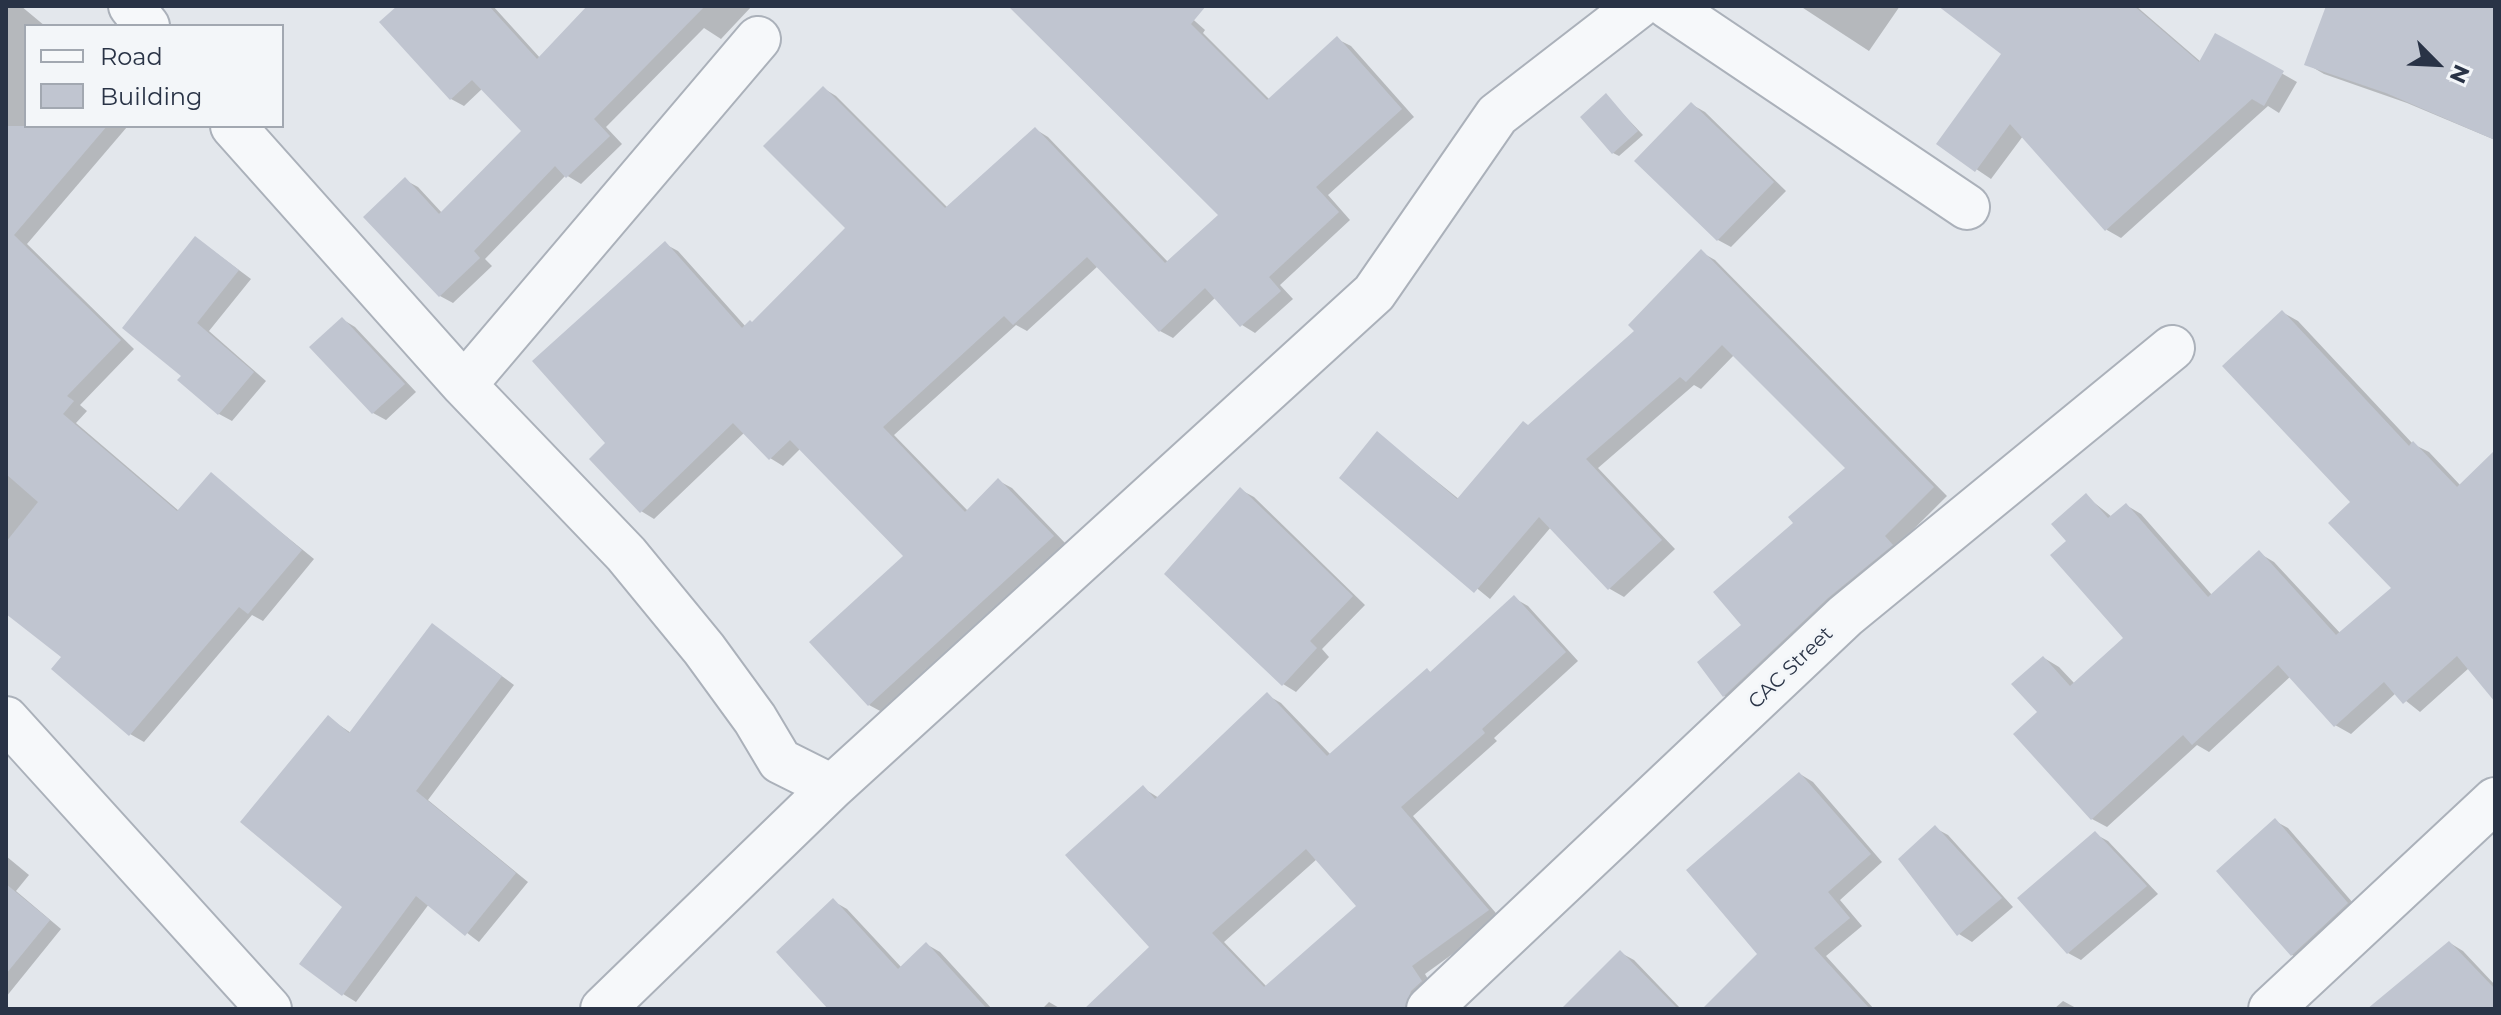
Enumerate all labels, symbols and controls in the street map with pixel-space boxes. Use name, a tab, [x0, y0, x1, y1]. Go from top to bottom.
legend	[24, 24, 284, 128]
north arrow	[2397, 24, 2477, 104]
text: Road	[100, 42, 163, 71]
text: N	[2443, 60, 2475, 88]
text: Building	[100, 82, 203, 111]
street label: CAC Street	[1744, 622, 1838, 714]

